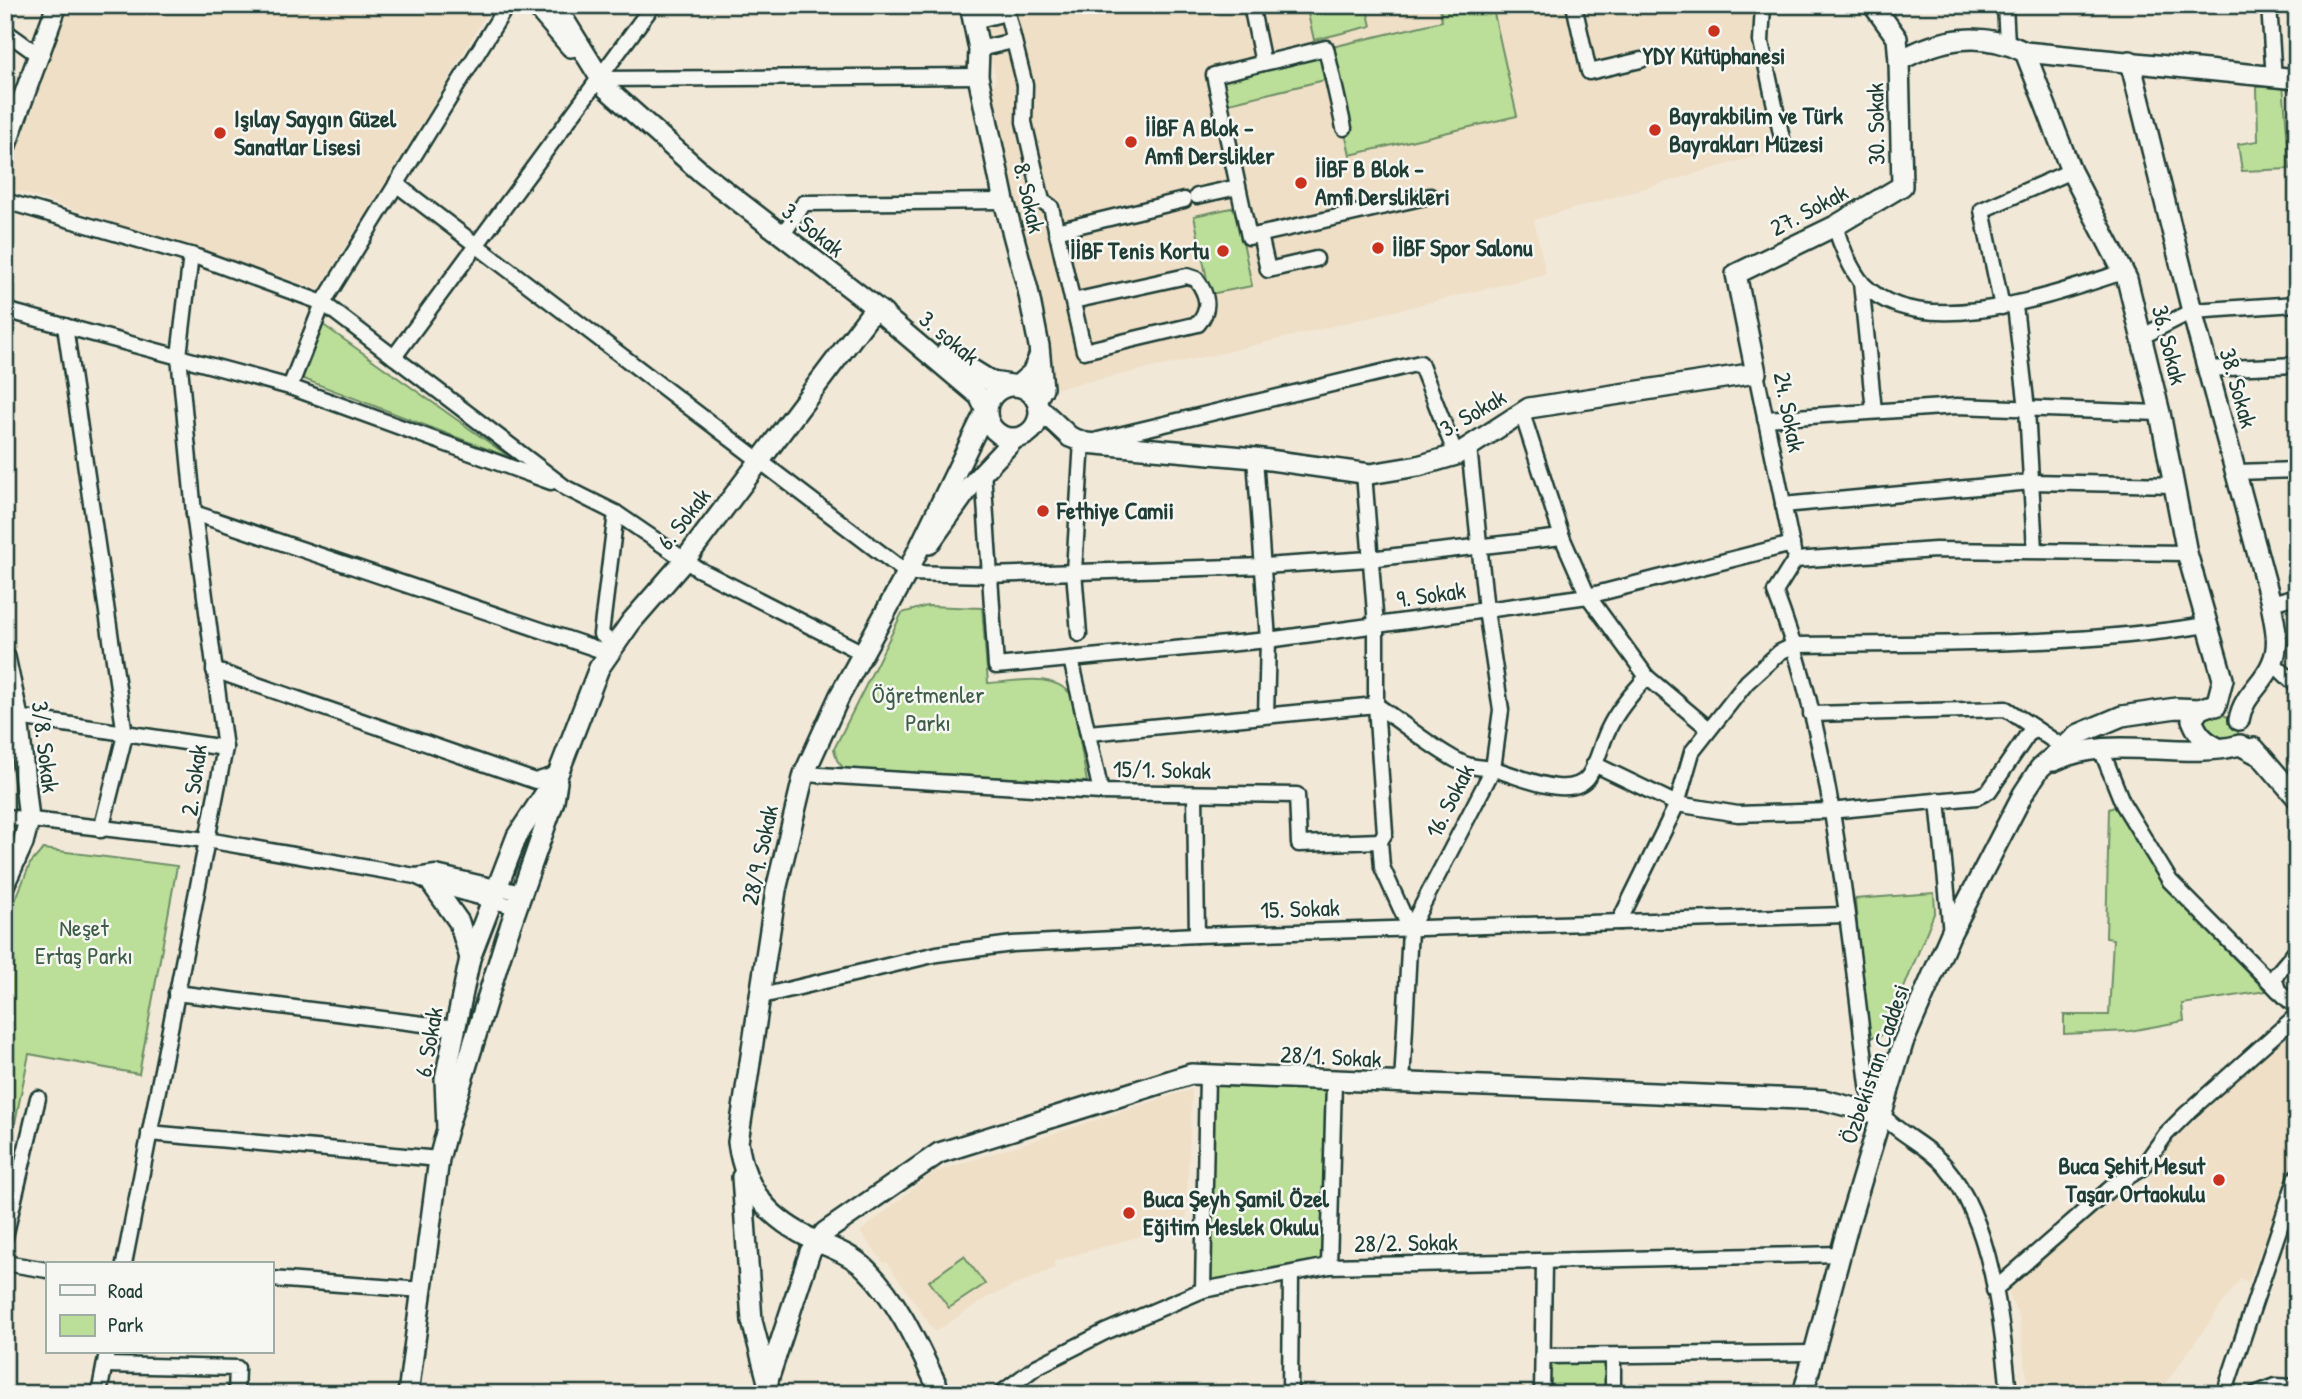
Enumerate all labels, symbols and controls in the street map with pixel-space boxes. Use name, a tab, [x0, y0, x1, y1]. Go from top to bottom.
marker: YDY Kütüphanesi	[1706, 23, 1722, 39]
place label: YDY Kütüphanesi	[1643, 39, 1785, 72]
street label: 30. Sokak	[1858, 83, 1892, 165]
place label: Bayrakbilim ve Türk Bayrakları Müzesi	[1669, 99, 1843, 160]
place label: Işılay Saygın Güzel Sanatlar Lisesi	[234, 102, 397, 162]
place label: İİBF A Blok - Amfi Derslikler	[1145, 111, 1275, 171]
marker: Bayrakbilim ve Türk Bayrakları Müzesi	[1647, 122, 1663, 138]
marker: Işılay Saygın Güzel Sanatlar Lisesi	[212, 125, 228, 141]
marker: İİBF A Blok - Amfi Derslikler	[1123, 134, 1139, 150]
place label: İİBF B Blok - Amfi Derslikleri	[1315, 152, 1450, 212]
street label: 8. Sokak	[1006, 160, 1054, 236]
marker: İİBF B Blok - Amfi Derslikleri	[1293, 175, 1309, 191]
street label: 27. Sokak	[1764, 175, 1853, 243]
street label: 3. Sokak	[776, 195, 852, 264]
place label: İİBF Spor Salonu	[1392, 231, 1533, 264]
place label: İİBF Tenis Kortu	[1070, 234, 1209, 266]
marker: İİBF Spor Salonu	[1370, 240, 1386, 256]
marker: İİBF Tenis Kortu	[1215, 243, 1231, 259]
street label: 36. Sokak	[2145, 302, 2195, 388]
street label: 3. sokak	[913, 303, 987, 372]
street label: 38. Sokak	[2212, 344, 2266, 431]
street label: 24. Sokak	[1767, 369, 1813, 455]
street label: 3. Sokak	[1434, 380, 1511, 444]
street label: 6. Sokak	[649, 481, 717, 556]
place label: Fethiye Camii	[1056, 494, 1174, 527]
marker: Fethiye Camii	[1035, 503, 1051, 519]
street label: 9. Sokak	[1394, 573, 1468, 615]
park label: Öğretmenler Parkı	[872, 678, 984, 738]
street label: 3/8. Sokak	[25, 699, 67, 795]
street label: 2. Sokak	[172, 742, 214, 818]
street label: 15/1. Sokak	[1113, 752, 1212, 786]
street label: 16. Sokak	[1417, 758, 1481, 843]
street label: 28/9. Sokak	[733, 802, 785, 908]
street label: 15. Sokak	[1260, 891, 1340, 925]
park label: Neşet Ertaş Parkı	[35, 911, 133, 971]
street label: Özbekistan Caddesi	[1832, 979, 1916, 1148]
street label: 6. Sokak	[406, 1004, 450, 1079]
street label: 28/1. Sokak	[1280, 1037, 1382, 1075]
place label: Buca Şehit Mesut Taşar Ortaokulu	[2058, 1149, 2206, 1209]
marker: Buca Şehit Mesut Taşar Ortaokulu	[2211, 1172, 2227, 1188]
place label: Buca Şeyh Şamil Özel Eğitim Meslek Okulu	[1143, 1182, 1330, 1243]
marker: Buca Şeyh Şamil Özel Eğitim Meslek Okulu	[1121, 1205, 1137, 1221]
street label: 28/2. Sokak	[1354, 1225, 1458, 1259]
legend	[46, 1262, 273, 1354]
text: Road	[108, 1276, 142, 1305]
text: Park	[108, 1310, 143, 1339]

